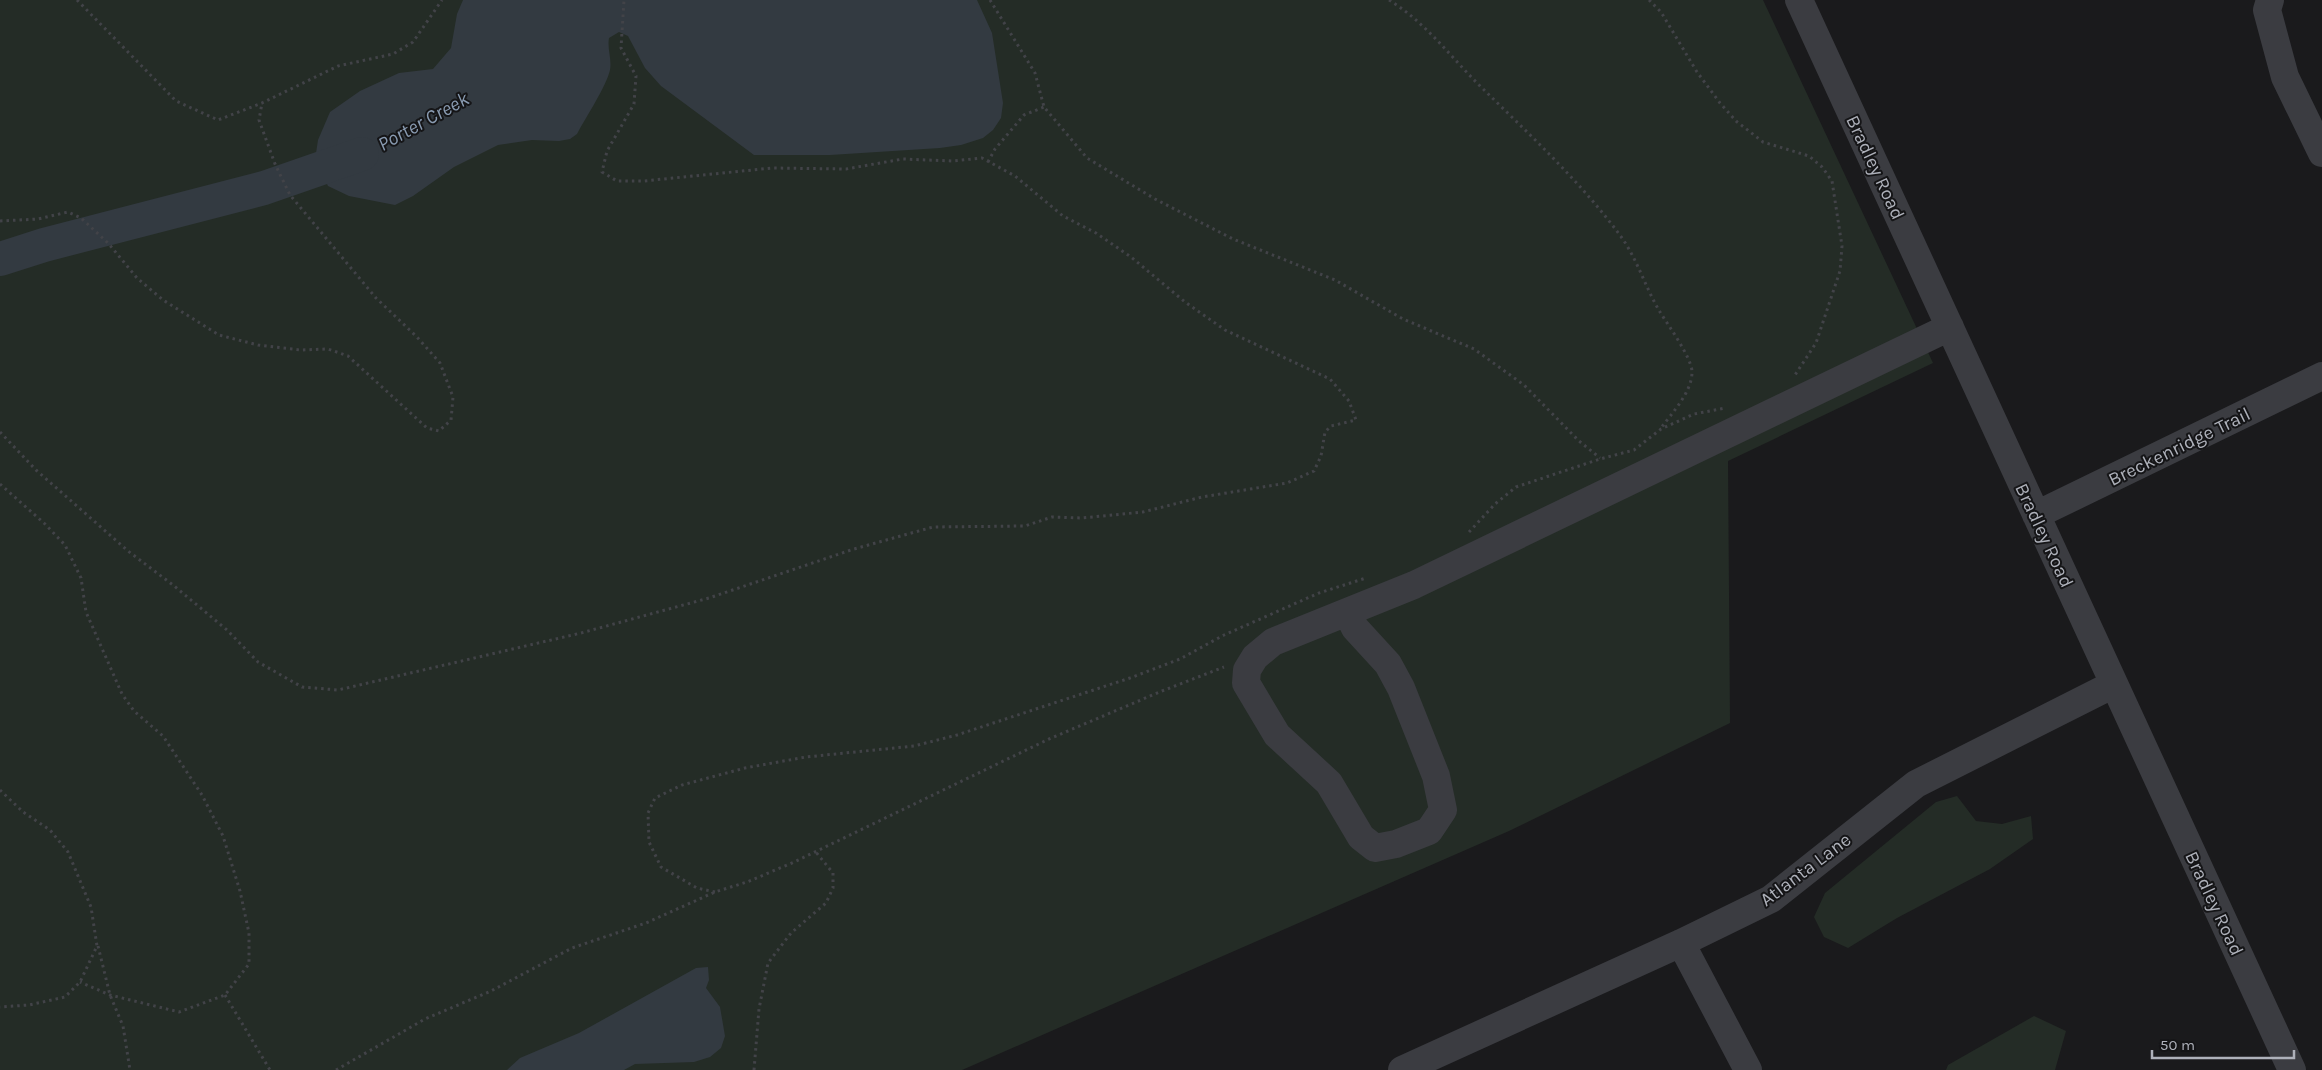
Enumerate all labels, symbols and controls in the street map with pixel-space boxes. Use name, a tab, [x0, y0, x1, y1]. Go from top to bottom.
water label: Porter Creek	[374, 87, 473, 156]
street label: Bradley Road	[1841, 112, 1909, 223]
street label: Breckenridge Trail	[2105, 403, 2254, 491]
street label: Bradley Road	[2010, 480, 2078, 591]
street label: Atlanta Lane	[1756, 829, 1855, 911]
street label: Bradley Road	[2180, 848, 2248, 959]
scale bar	[2152, 1028, 2294, 1060]
text: 50 m	[2160, 1036, 2195, 1054]

